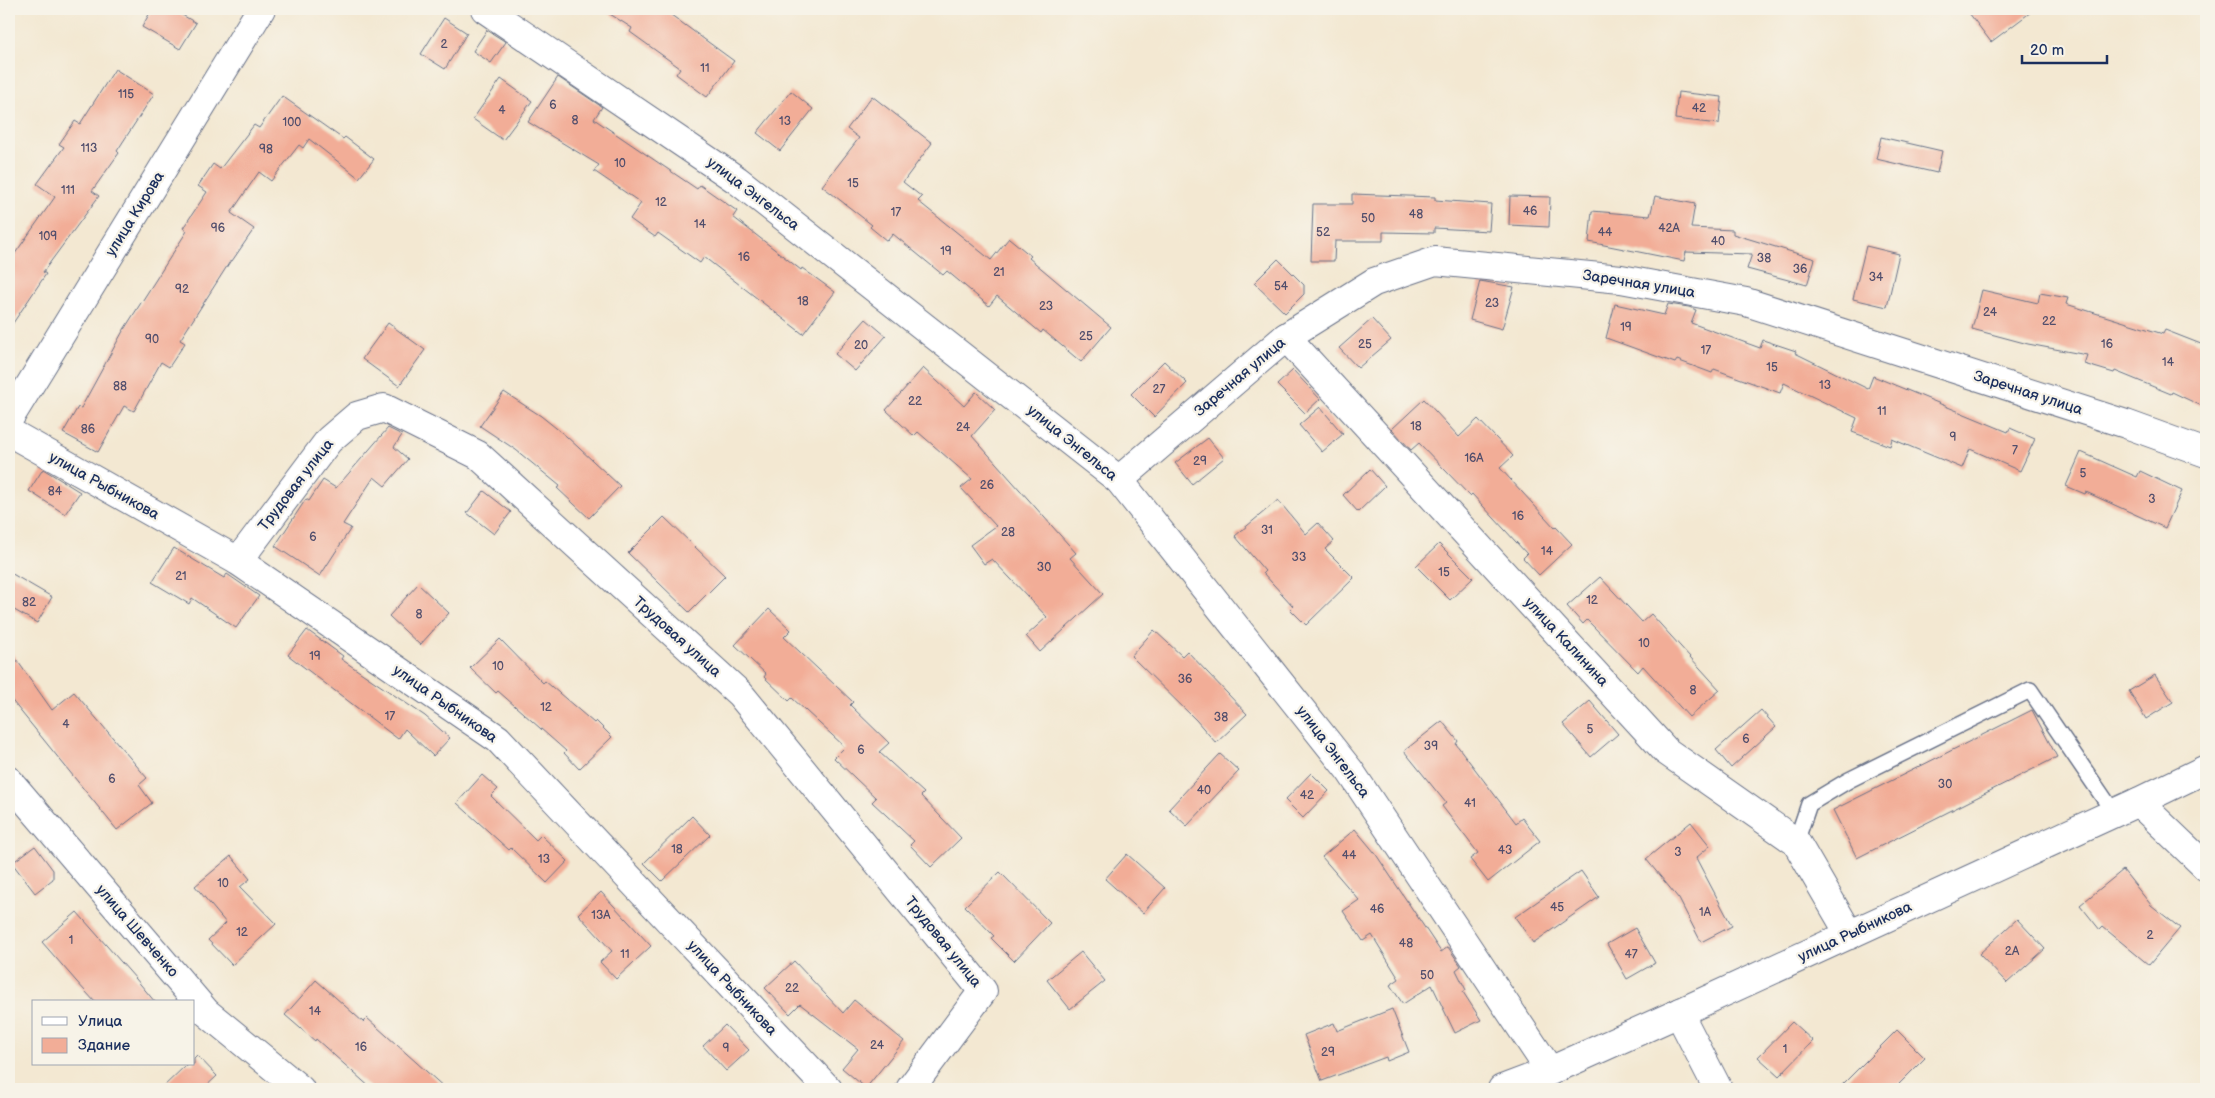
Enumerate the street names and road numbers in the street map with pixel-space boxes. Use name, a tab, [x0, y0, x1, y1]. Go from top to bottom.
street label: улица Энгельса	[703, 153, 803, 235]
street label: улица Кирова	[101, 168, 169, 260]
street label: Заречная улица	[1581, 266, 1697, 302]
street label: Заречная улица	[1190, 333, 1290, 421]
street label: Заречная улица	[1971, 366, 2085, 420]
street label: улица Энгельса	[1023, 401, 1121, 485]
street label: Трудовая улица	[254, 435, 338, 535]
street label: улица Рыбникова	[46, 448, 163, 524]
street label: Трудовая улица	[629, 593, 725, 681]
street label: улица Калинина	[1520, 593, 1612, 691]
street label: улица Рыбникова	[389, 661, 501, 747]
street label: улица Энгельса	[1292, 702, 1374, 802]
street label: улица Шевченко	[92, 881, 182, 981]
street label: Трудовая улица	[900, 893, 986, 991]
street label: улица Рыбникова	[1795, 897, 1915, 967]
street label: улица Рыбникова	[683, 936, 781, 1040]

